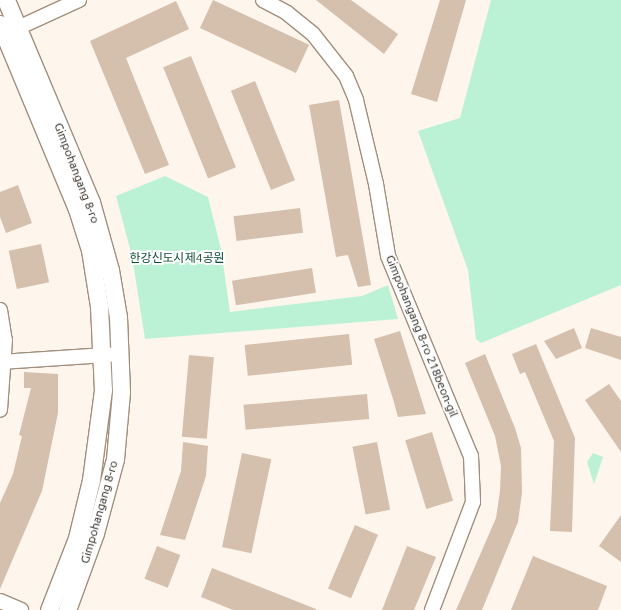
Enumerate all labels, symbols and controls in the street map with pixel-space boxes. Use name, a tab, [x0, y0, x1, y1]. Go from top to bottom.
street label: Gimpohangang 8-ro	[51, 121, 103, 225]
park label: 한강신도시제4공원	[129, 251, 225, 265]
street label: Gimpohangang 8-ro 218beon-gil	[383, 253, 461, 419]
street label: Gimpohangang 8-ro	[77, 459, 121, 565]

